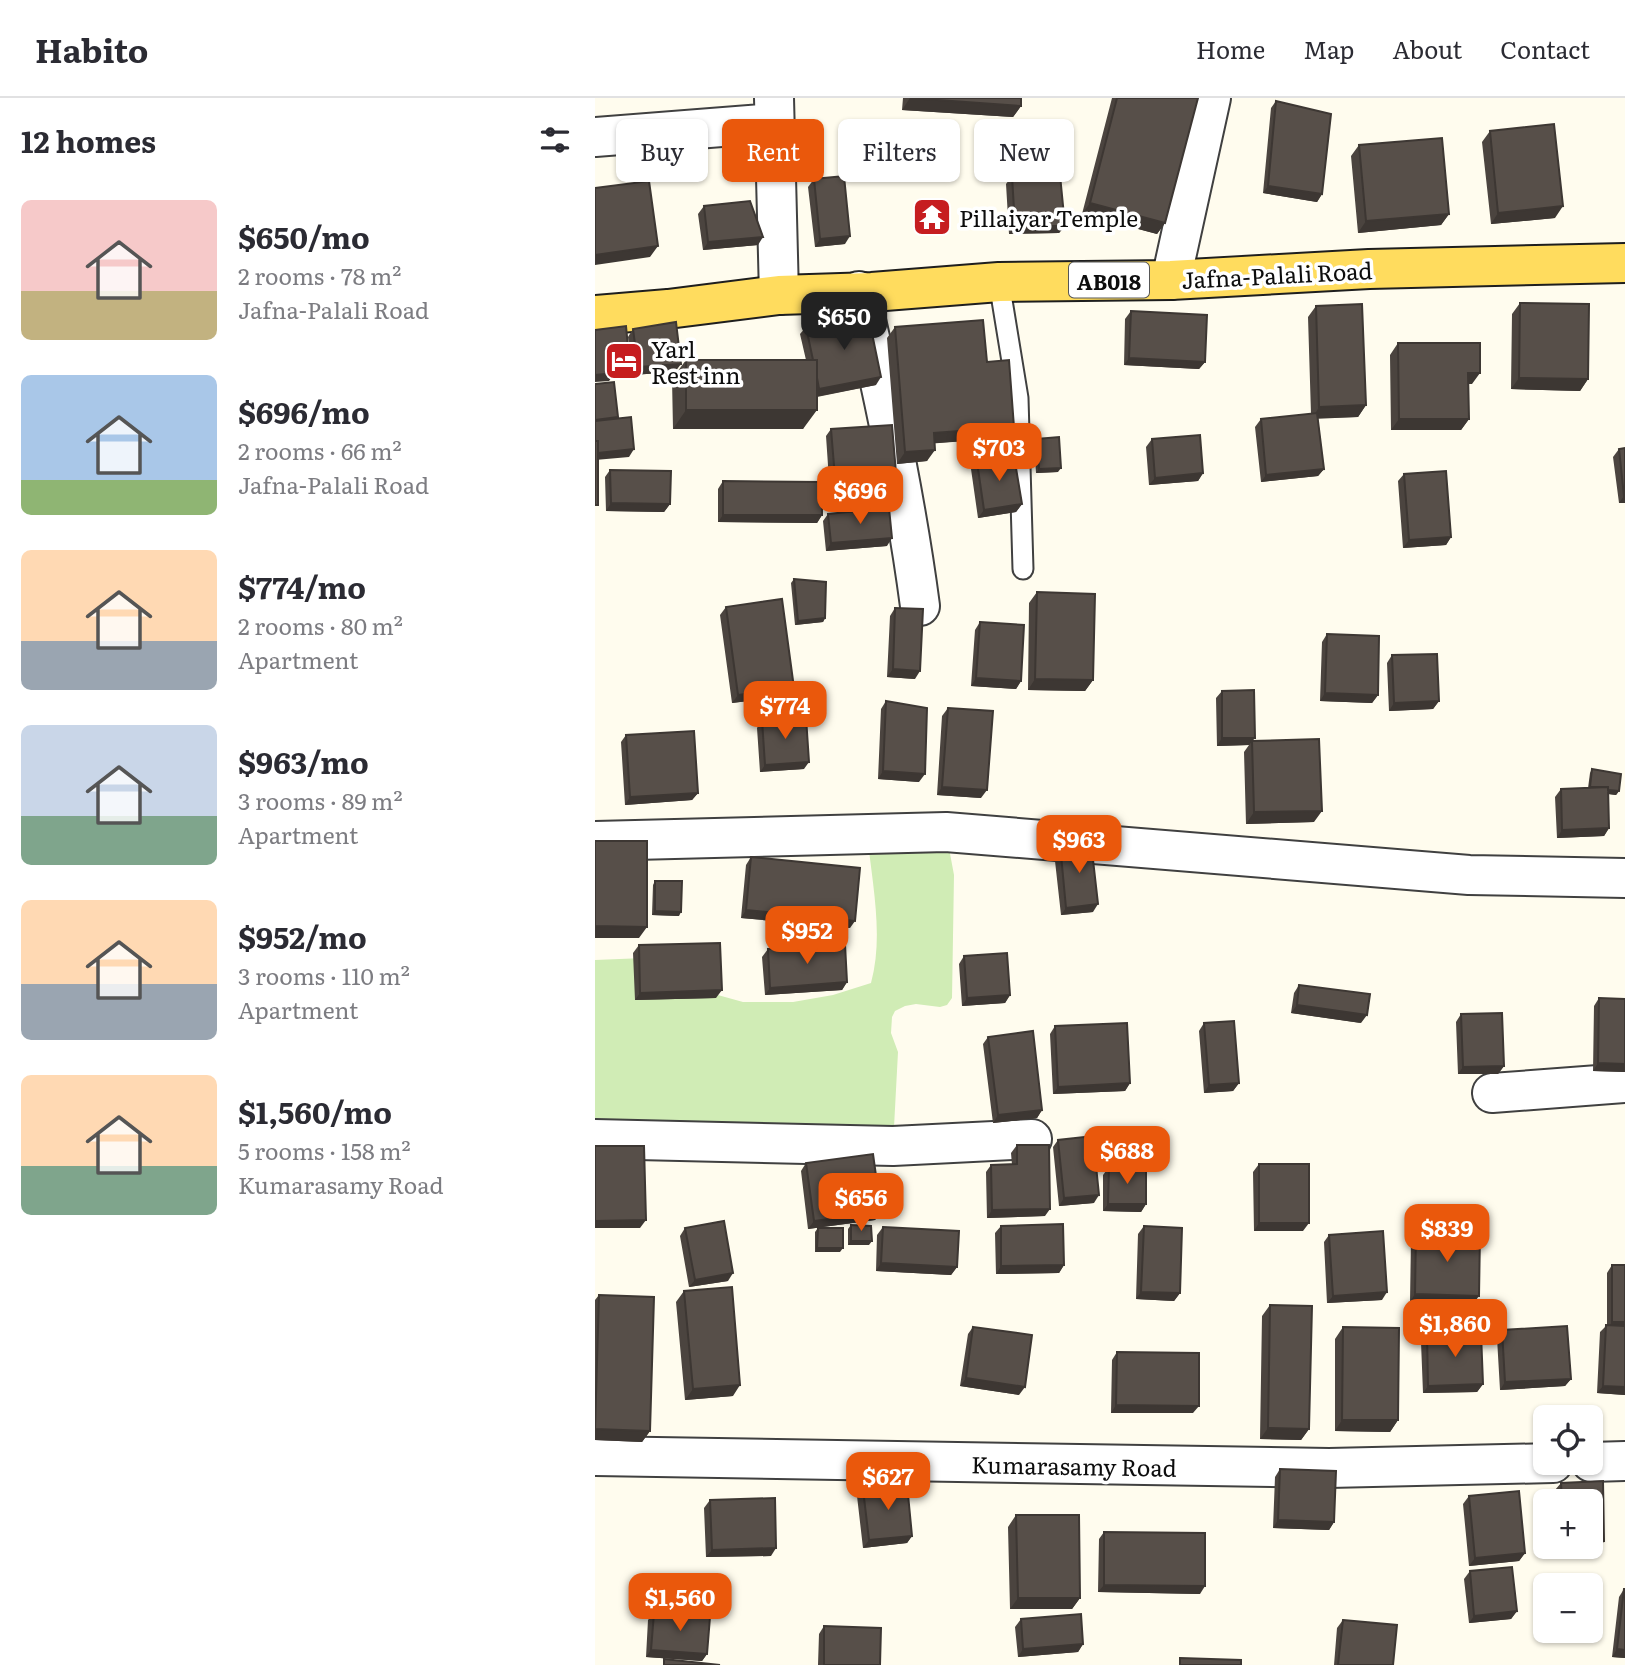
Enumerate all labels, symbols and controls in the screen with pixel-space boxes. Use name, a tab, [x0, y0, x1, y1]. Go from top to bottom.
text: Habito	[35, 24, 148, 73]
text: Home	[1196, 31, 1265, 66]
text: Map	[1303, 31, 1354, 66]
text: About	[1392, 31, 1462, 66]
text: Contact	[1500, 31, 1590, 66]
text: 12 homes	[21, 118, 156, 162]
chip: Buy	[616, 119, 708, 182]
chip: Rent	[722, 119, 824, 182]
chip: Filters	[838, 119, 960, 182]
chip: New	[974, 119, 1074, 182]
icon: filters	[536, 121, 574, 159]
temple icon: Pillaiyar Temple	[911, 196, 953, 238]
place label: Pillaiyar Temple	[959, 200, 1138, 234]
text: $650/mo	[238, 214, 370, 258]
icon: home	[77, 228, 161, 312]
street label: Jafna-Palali Road	[1181, 252, 1373, 296]
text: 2 rooms · 78 m²	[238, 258, 401, 292]
road number: AB018	[1069, 262, 1149, 298]
text: Jafna-Palali Road	[238, 292, 429, 326]
pin: $650	[803, 292, 885, 352]
text: $650	[817, 298, 871, 332]
place label: Yarl Rest inn	[651, 331, 741, 391]
hotel icon: Yarl Rest inn	[603, 340, 645, 382]
text: $696/mo	[238, 389, 370, 433]
icon: home	[77, 403, 161, 487]
pin: $703	[958, 424, 1040, 483]
text: $703	[973, 429, 1025, 463]
text: 2 rooms · 66 m²	[238, 433, 402, 467]
pin: $696	[819, 466, 901, 526]
text: Jafna-Palali Road	[238, 467, 429, 501]
text: $696	[833, 472, 887, 506]
text: $774/mo	[238, 564, 366, 608]
icon: home	[77, 578, 161, 662]
text: 2 rooms · 80 m²	[238, 608, 403, 642]
text: Apartment	[238, 642, 358, 676]
pin: $774	[744, 682, 826, 741]
text: $774	[760, 687, 810, 721]
text: $963/mo	[238, 739, 369, 783]
icon: home	[77, 753, 161, 837]
text: 3 rooms · 89 m²	[238, 783, 403, 817]
pin: $963	[1038, 816, 1120, 875]
text: Apartment	[238, 817, 358, 851]
text: $963	[1052, 821, 1106, 855]
pin: $952	[766, 906, 848, 966]
text: $952	[781, 912, 833, 946]
text: $952/mo	[238, 914, 367, 958]
icon: home	[77, 928, 161, 1012]
text: 3 rooms · 110 m²	[238, 958, 410, 992]
text: Apartment	[238, 992, 358, 1026]
text: $1,560/mo	[238, 1089, 392, 1133]
icon: home	[77, 1103, 161, 1187]
pin: $688	[1086, 1126, 1168, 1186]
text: $688	[1100, 1132, 1154, 1166]
text: 5 rooms · 158 m²	[238, 1133, 411, 1167]
text: Kumarasamy Road	[238, 1167, 444, 1201]
pin: $656	[820, 1174, 902, 1233]
text: $656	[835, 1179, 887, 1213]
pin: $839	[1406, 1204, 1488, 1264]
text: $839	[1420, 1210, 1474, 1244]
pin: $1,860	[1398, 1300, 1512, 1359]
text: $1,860	[1419, 1305, 1491, 1339]
map controls	[1533, 1405, 1603, 1643]
button: locate	[1533, 1405, 1603, 1475]
street label: Kumarasamy Road	[971, 1446, 1177, 1484]
pin: $627	[847, 1452, 929, 1512]
text: $627	[862, 1458, 914, 1492]
button: +	[1533, 1489, 1603, 1559]
button: −	[1533, 1573, 1603, 1643]
pin: $1,560	[623, 1574, 737, 1633]
text: $1,560	[645, 1579, 715, 1613]

